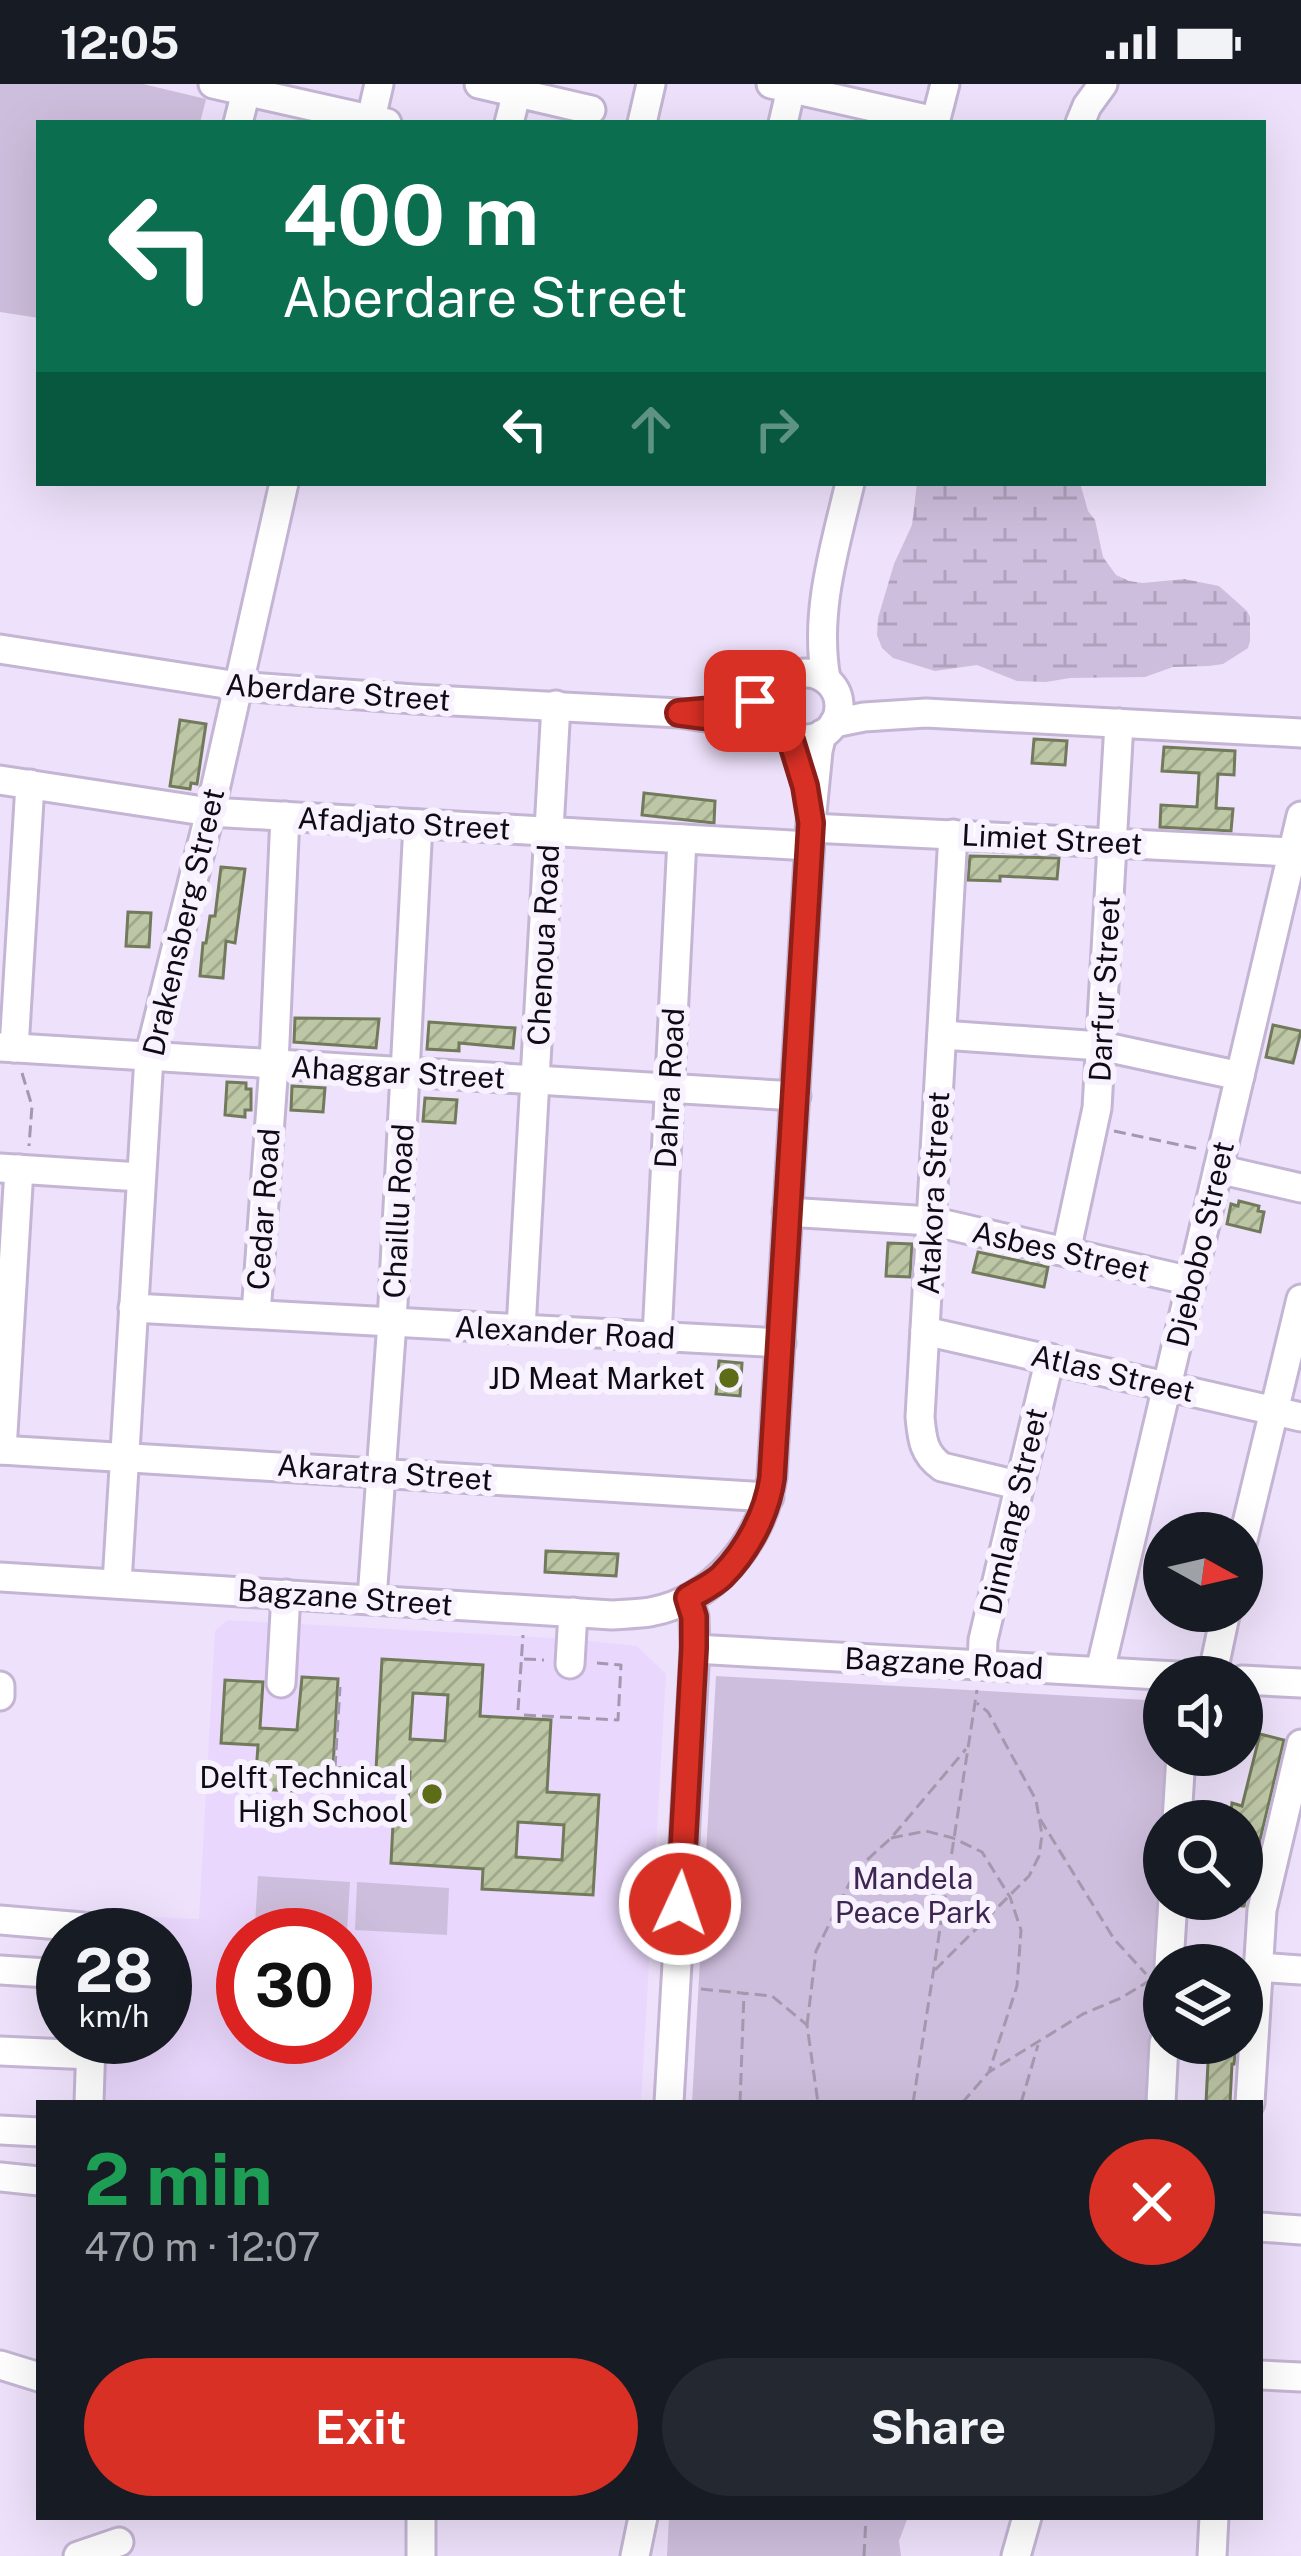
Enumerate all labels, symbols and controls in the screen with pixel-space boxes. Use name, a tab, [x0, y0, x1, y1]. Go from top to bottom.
text: 12:05	[60, 16, 179, 69]
text: 400 m	[282, 165, 539, 264]
icon: left	[84, 168, 240, 324]
text: Aberdare Street	[282, 266, 688, 329]
icon: left	[492, 396, 558, 462]
icon: ahead	[618, 396, 684, 462]
icon: right	[744, 396, 810, 462]
pin	[704, 650, 806, 752]
street label: Aberdare Street	[224, 666, 452, 718]
icon: arrive	[722, 668, 788, 734]
street label: Drakensberg Street	[135, 785, 231, 1059]
street label: Afadjato Street	[297, 799, 511, 847]
street label: Limiet Street	[961, 816, 1143, 862]
street label: Chenoua Road	[520, 843, 566, 1047]
street label: Darfur Street	[1081, 895, 1127, 1083]
street label: Dahra Road	[647, 1007, 691, 1169]
street label: Ahaggar Street	[290, 1048, 506, 1096]
street label: Atakora Street	[910, 1090, 956, 1296]
street label: Chaillu Road	[375, 1123, 421, 1299]
street label: Cedar Road	[239, 1127, 287, 1291]
street label: Djebobo Street	[1159, 1138, 1241, 1350]
street label: Asbes Street	[969, 1213, 1153, 1289]
street label: Alexander Road	[454, 1308, 676, 1356]
street label: Atlas Street	[1028, 1337, 1198, 1409]
place label: JD Meat Market	[488, 1360, 705, 1396]
marker: JD Meat Market	[716, 1365, 742, 1391]
street label: Dimlang Street	[972, 1404, 1054, 1618]
street label: Akaratra Street	[276, 1447, 494, 1497]
north arrow	[1143, 1512, 1263, 1632]
map controls	[1143, 1512, 1263, 2064]
street label: Bagzane Street	[236, 1572, 454, 1622]
street label: Bagzane Road	[844, 1640, 1044, 1686]
button: sound	[1143, 1656, 1263, 1776]
place label: Delft Technical High School	[199, 1759, 408, 1829]
marker: Delft Technical High School	[419, 1781, 445, 1807]
button: search	[1143, 1800, 1263, 1920]
position arrow	[617, 1841, 743, 1967]
park label: Mandela Peace Park	[835, 1860, 991, 1930]
speed limit sign: 30	[216, 1908, 372, 2064]
text: 28	[75, 1935, 153, 2006]
button: layers	[1143, 1944, 1263, 2064]
text: km/h	[79, 1998, 149, 2034]
text: 2 min	[84, 2137, 273, 2221]
button: close	[1089, 2139, 1215, 2265]
text: 470 m · 12:07	[84, 2224, 320, 2270]
button: Exit	[84, 2358, 638, 2496]
button: Share	[662, 2358, 1215, 2496]

